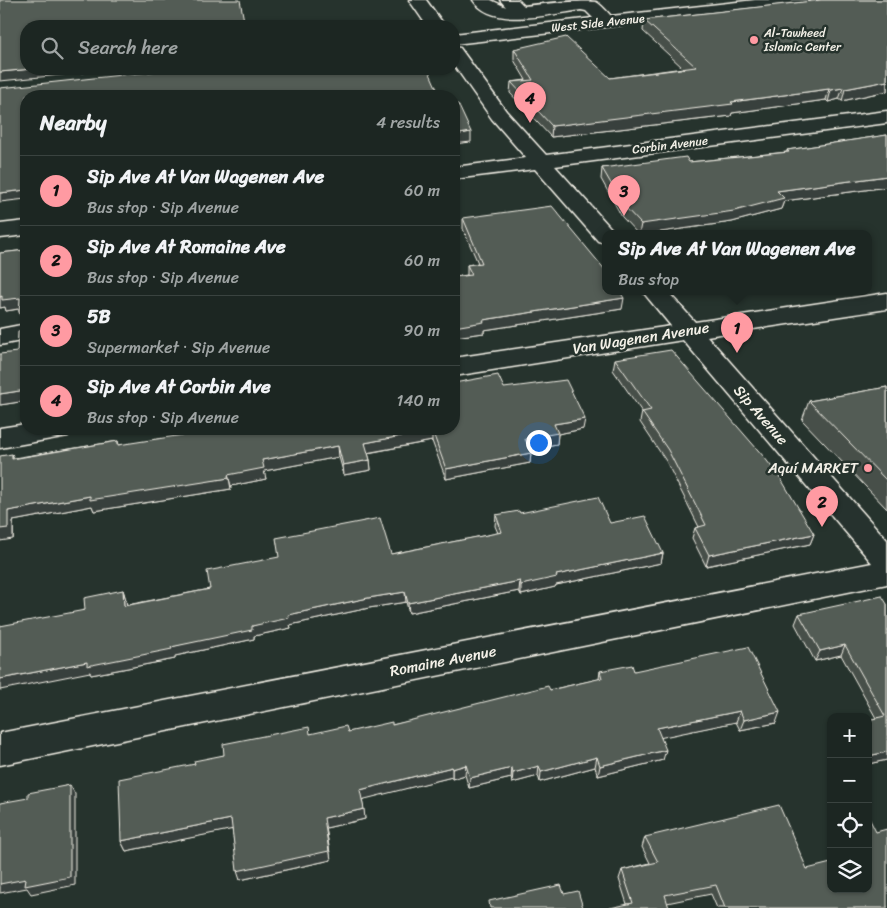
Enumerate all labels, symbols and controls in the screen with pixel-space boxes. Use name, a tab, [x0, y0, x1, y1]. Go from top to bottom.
street label: West Side Avenue	[550, 7, 646, 39]
search box	[20, 20, 460, 75]
place label: Al-Tawheed Islamic Center	[763, 22, 842, 58]
text: Search here	[78, 31, 178, 64]
icon: search	[38, 34, 66, 62]
marker: Al-Tawheed Islamic Center	[748, 34, 760, 46]
pin: 4	[514, 82, 546, 123]
text: Nearby	[40, 104, 106, 142]
text: 4 results	[376, 108, 440, 137]
street label: Corbin Avenue	[631, 129, 709, 161]
text: Sip Ave At Van Wagenen Ave	[87, 160, 324, 193]
pin: 3	[608, 175, 640, 216]
text: 1	[53, 176, 59, 205]
text: 60 m	[404, 176, 440, 205]
text: Bus stop · Sip Avenue	[87, 193, 239, 222]
text: Sip Ave At Romaine Ave	[87, 230, 286, 263]
popup	[602, 230, 872, 295]
text: Sip Ave At Van Wagenen Ave	[618, 232, 856, 265]
text: 2	[51, 246, 61, 275]
text: 60 m	[404, 246, 440, 275]
text: Bus stop · Sip Avenue	[87, 263, 239, 292]
text: Bus stop	[618, 265, 679, 294]
text: 5B	[87, 300, 111, 333]
pin: 1	[721, 312, 753, 353]
street label: Van Wagenen Avenue	[571, 314, 711, 362]
text: 3	[52, 316, 60, 345]
text: 90 m	[404, 316, 440, 345]
text: Supermarket · Sip Avenue	[87, 333, 270, 362]
text: Sip Ave At Corbin Ave	[87, 370, 271, 403]
street label: Sip Avenue	[727, 379, 795, 452]
text: 4	[51, 386, 61, 415]
text: 140 m	[397, 386, 440, 415]
text: Bus stop · Sip Avenue	[87, 403, 239, 432]
your location	[526, 430, 552, 456]
place label: Aquí MARKET	[767, 455, 860, 481]
marker: Aquí MARKET	[862, 462, 874, 474]
pin: 2	[806, 486, 838, 527]
street label: Romaine Avenue	[388, 638, 499, 684]
map controls	[827, 713, 872, 893]
button: +	[827, 713, 872, 758]
button: −	[827, 758, 872, 803]
button: locate	[827, 803, 872, 848]
button: layers	[827, 848, 872, 893]

